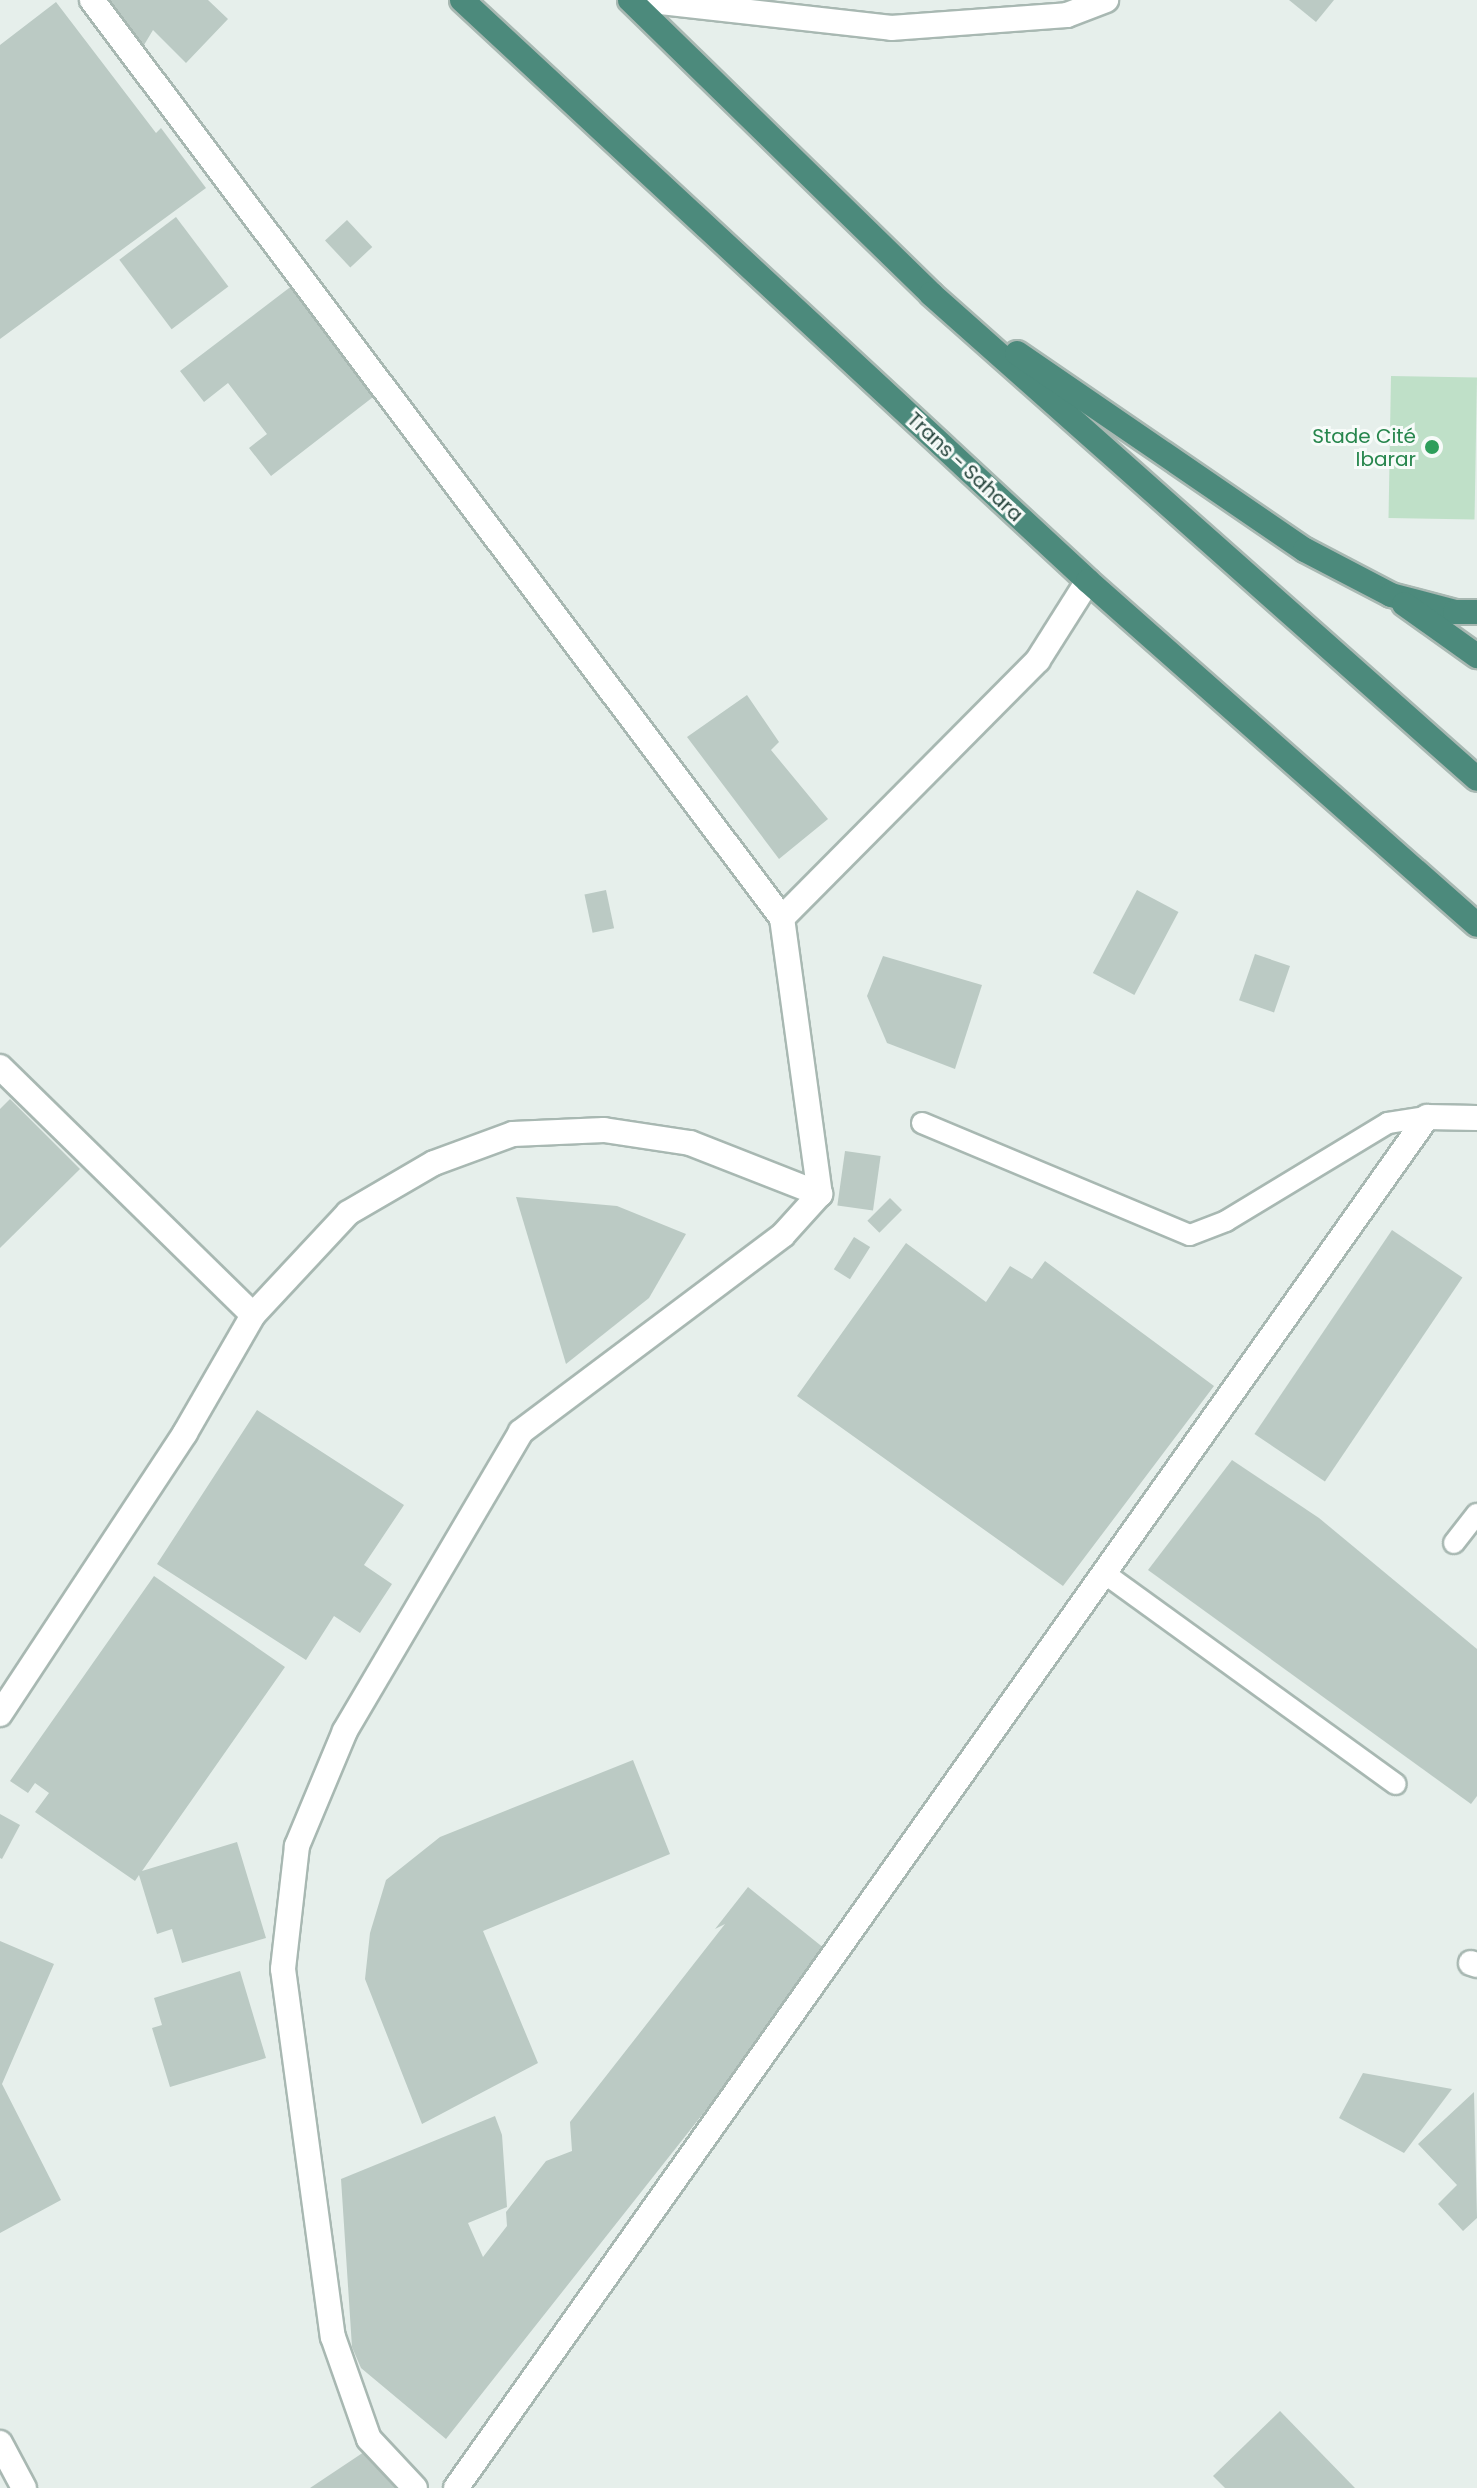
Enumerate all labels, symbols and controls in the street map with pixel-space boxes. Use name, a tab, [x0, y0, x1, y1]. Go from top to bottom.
street label: Trans - Sahara	[902, 407, 1028, 527]
place label: Stade Cité Ibarar	[1312, 424, 1416, 471]
marker: Stade Cité Ibarar	[1423, 438, 1441, 456]

